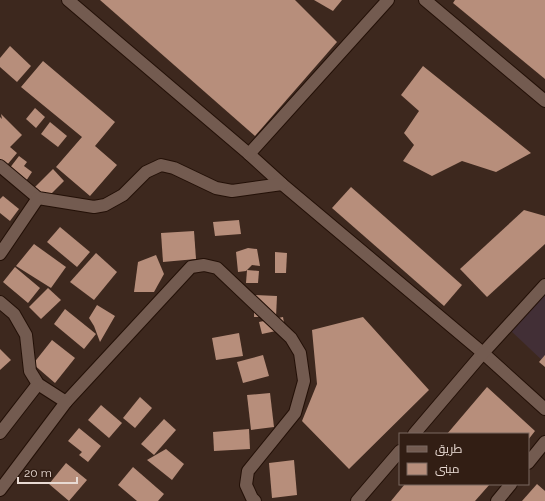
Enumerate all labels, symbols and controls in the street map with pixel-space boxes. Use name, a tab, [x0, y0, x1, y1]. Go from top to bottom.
legend	[399, 433, 529, 485]
text: طريق	[435, 442, 463, 456]
scale bar	[18, 459, 77, 485]
text: مبنى	[435, 462, 460, 476]
text: 20 m	[24, 466, 52, 480]

